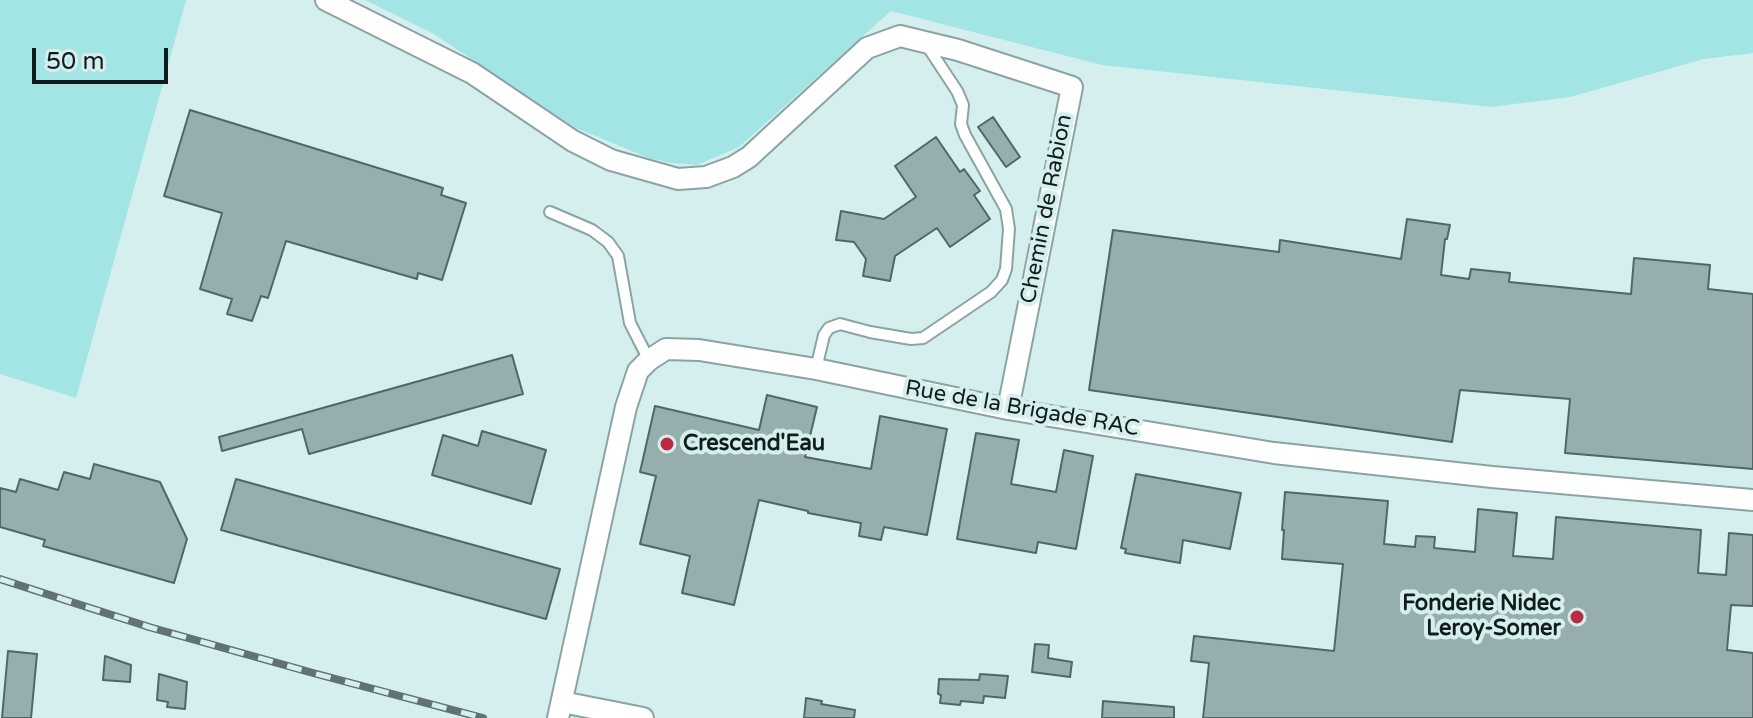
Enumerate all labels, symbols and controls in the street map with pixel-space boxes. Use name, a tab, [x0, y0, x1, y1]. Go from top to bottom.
scale bar	[36, 32, 172, 82]
text: 50 m	[46, 47, 104, 76]
street label: Chemin de Rabion	[1016, 112, 1078, 306]
street label: Rue de la Brigade RAC	[903, 375, 1141, 443]
place label: Crescend'Eau	[683, 431, 825, 457]
marker: Crescend'Eau	[658, 435, 676, 453]
place label: Fonderie Nidec Leroy-Somer	[1402, 591, 1561, 642]
marker: Fonderie Nidec Leroy-Somer	[1568, 608, 1586, 626]

